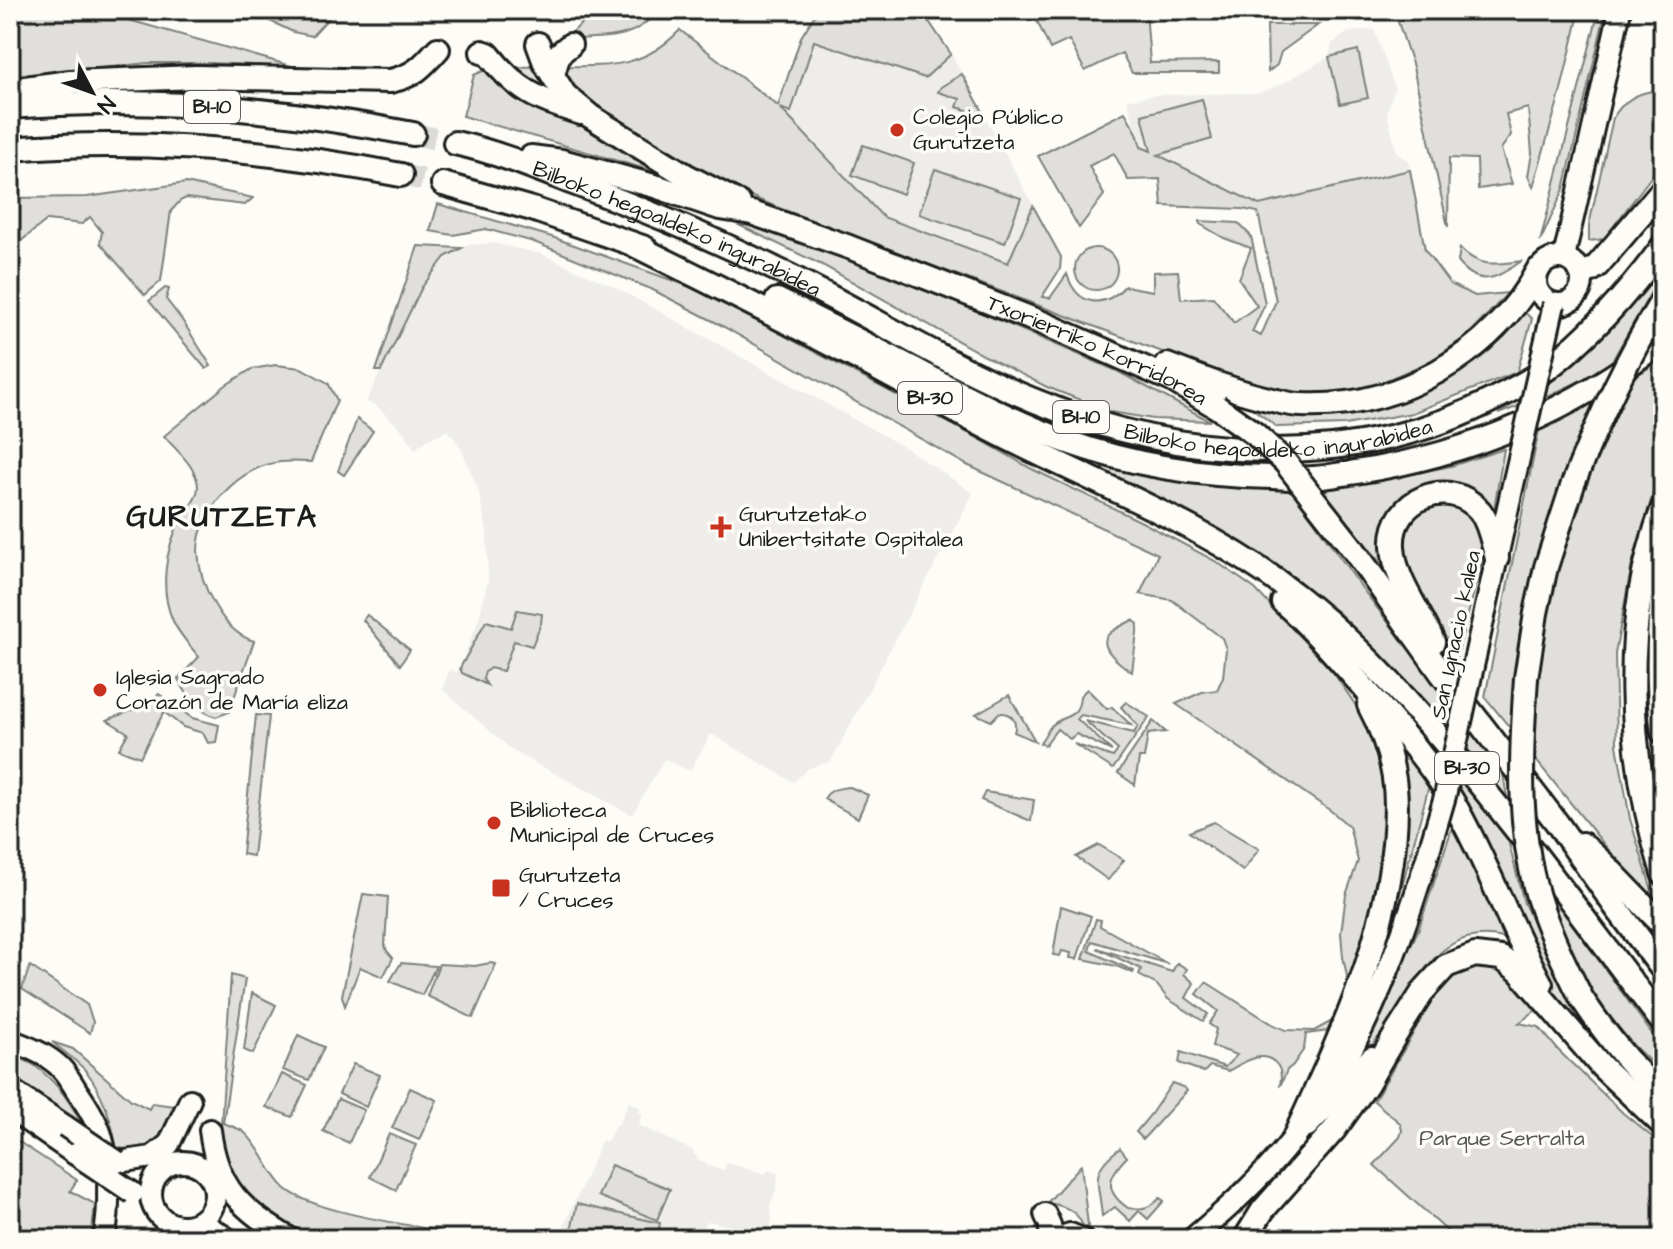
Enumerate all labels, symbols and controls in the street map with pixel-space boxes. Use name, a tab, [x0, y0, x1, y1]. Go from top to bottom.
north arrow	[52, 52, 132, 132]
text: N	[90, 89, 122, 120]
road number: BI-10	[184, 91, 240, 123]
place label: Colegio Público Gurutzeta	[913, 102, 1063, 158]
marker: Colegio Público Gurutzeta	[888, 121, 906, 139]
street label: Bilboko hegoaldeko ingurabidea	[528, 153, 826, 305]
street label: Txorierriko korridorea	[982, 287, 1213, 413]
road number: BI-30	[898, 382, 962, 414]
road number: BI-10	[1053, 401, 1109, 433]
street label: Bilboko hegoaldeko ingurabidea	[1121, 411, 1436, 466]
district label: GURUTZETA	[126, 496, 318, 538]
place label: Gurutzetako Unibertsitate Ospitalea	[739, 499, 963, 555]
marker: Gurutzetako Unibertsitate Ospitalea	[710, 516, 732, 538]
street label: San Ignacio kalea	[1423, 548, 1490, 722]
place label: Iglesia Sagrado Corazón de María eliza	[116, 662, 348, 718]
marker: Iglesia Sagrado Corazón de María eliza	[91, 681, 109, 699]
road number: BI-30	[1435, 752, 1499, 784]
place label: Biblioteca Municipal de Cruces	[510, 795, 714, 851]
marker: Biblioteca Municipal de Cruces	[485, 814, 503, 832]
place label: Gurutzeta / Cruces	[519, 860, 621, 916]
marker: Gurutzeta / Cruces	[490, 877, 512, 899]
park label: Parque Serralta	[1419, 1123, 1585, 1154]

